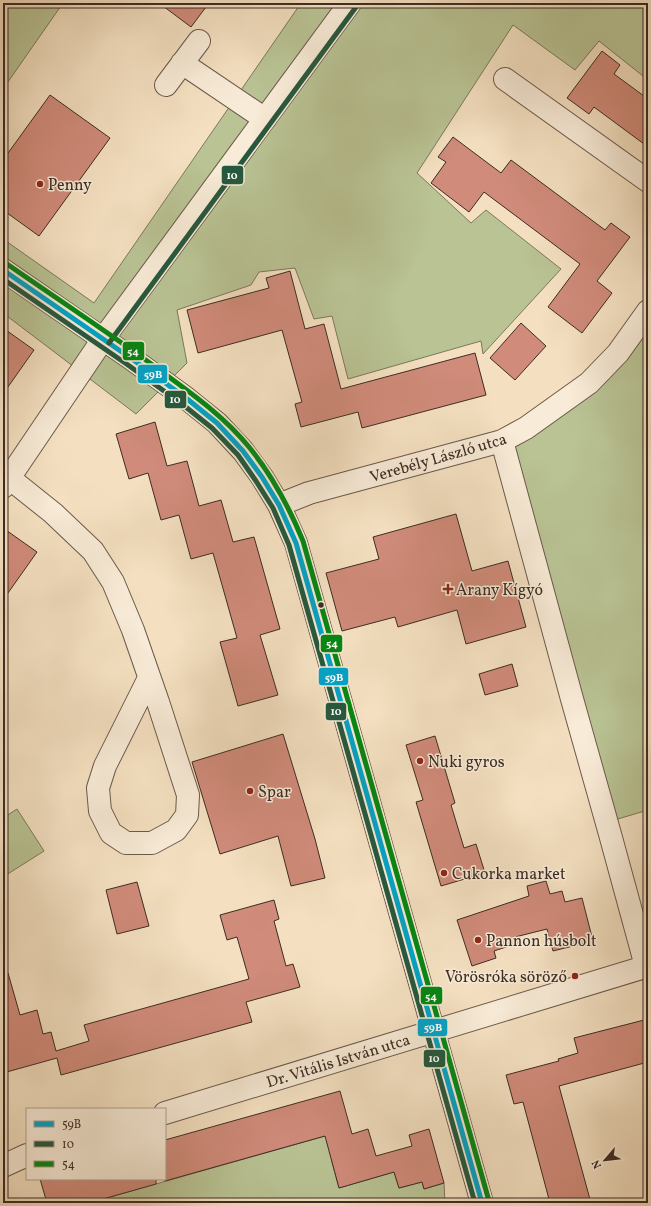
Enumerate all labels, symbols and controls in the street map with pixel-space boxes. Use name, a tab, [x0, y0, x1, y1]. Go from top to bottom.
line badge: 10	[221, 165, 244, 185]
text: 10	[226, 169, 238, 184]
place label: Penny	[48, 175, 92, 197]
marker: Penny	[35, 179, 45, 189]
line badge: 54	[122, 341, 145, 361]
text: 54	[127, 345, 139, 360]
line badge: 59B	[137, 364, 168, 384]
text: 59B	[144, 368, 162, 383]
line badge: 10	[164, 390, 187, 409]
text: 10	[169, 393, 181, 408]
street label: Verebély László utca	[367, 429, 510, 489]
place label: Arany Kígyó	[456, 580, 543, 602]
marker: Arany Kígyó	[443, 584, 453, 594]
unlabelled marker	[316, 600, 326, 610]
line badge: 54	[320, 634, 343, 653]
text: 54	[326, 637, 338, 652]
line badge: 59B	[318, 667, 349, 686]
text: 59B	[325, 671, 343, 686]
line badge: 10	[325, 702, 347, 721]
text: 10	[330, 705, 342, 720]
place label: Nuki gyros	[428, 752, 505, 774]
marker: Nuki gyros	[415, 756, 425, 766]
place label: Spar	[258, 782, 291, 804]
marker: Spar	[245, 786, 255, 796]
place label: Cukorka market	[452, 864, 566, 886]
marker: Cukorka market	[439, 868, 449, 878]
place label: Pannon húsbolt	[486, 931, 597, 953]
marker: Pannon húsbolt	[473, 935, 483, 945]
place label: Vörösróka söröző	[445, 967, 567, 989]
marker: Vörösróka söröző	[570, 971, 580, 981]
line badge: 54	[420, 986, 443, 1005]
text: 54	[425, 990, 437, 1005]
line badge: 59B	[417, 1018, 448, 1037]
text: 59B	[424, 1021, 442, 1036]
street label: Dr. Vitális István utca	[264, 1030, 413, 1094]
line badge: 10	[423, 1049, 446, 1068]
text: 10	[428, 1052, 440, 1067]
legend	[26, 1108, 166, 1180]
text: 59B	[62, 1117, 81, 1133]
text: 10	[62, 1137, 74, 1153]
north arrow	[585, 1140, 625, 1180]
text: 54	[62, 1157, 75, 1173]
text: N	[589, 1157, 606, 1171]

